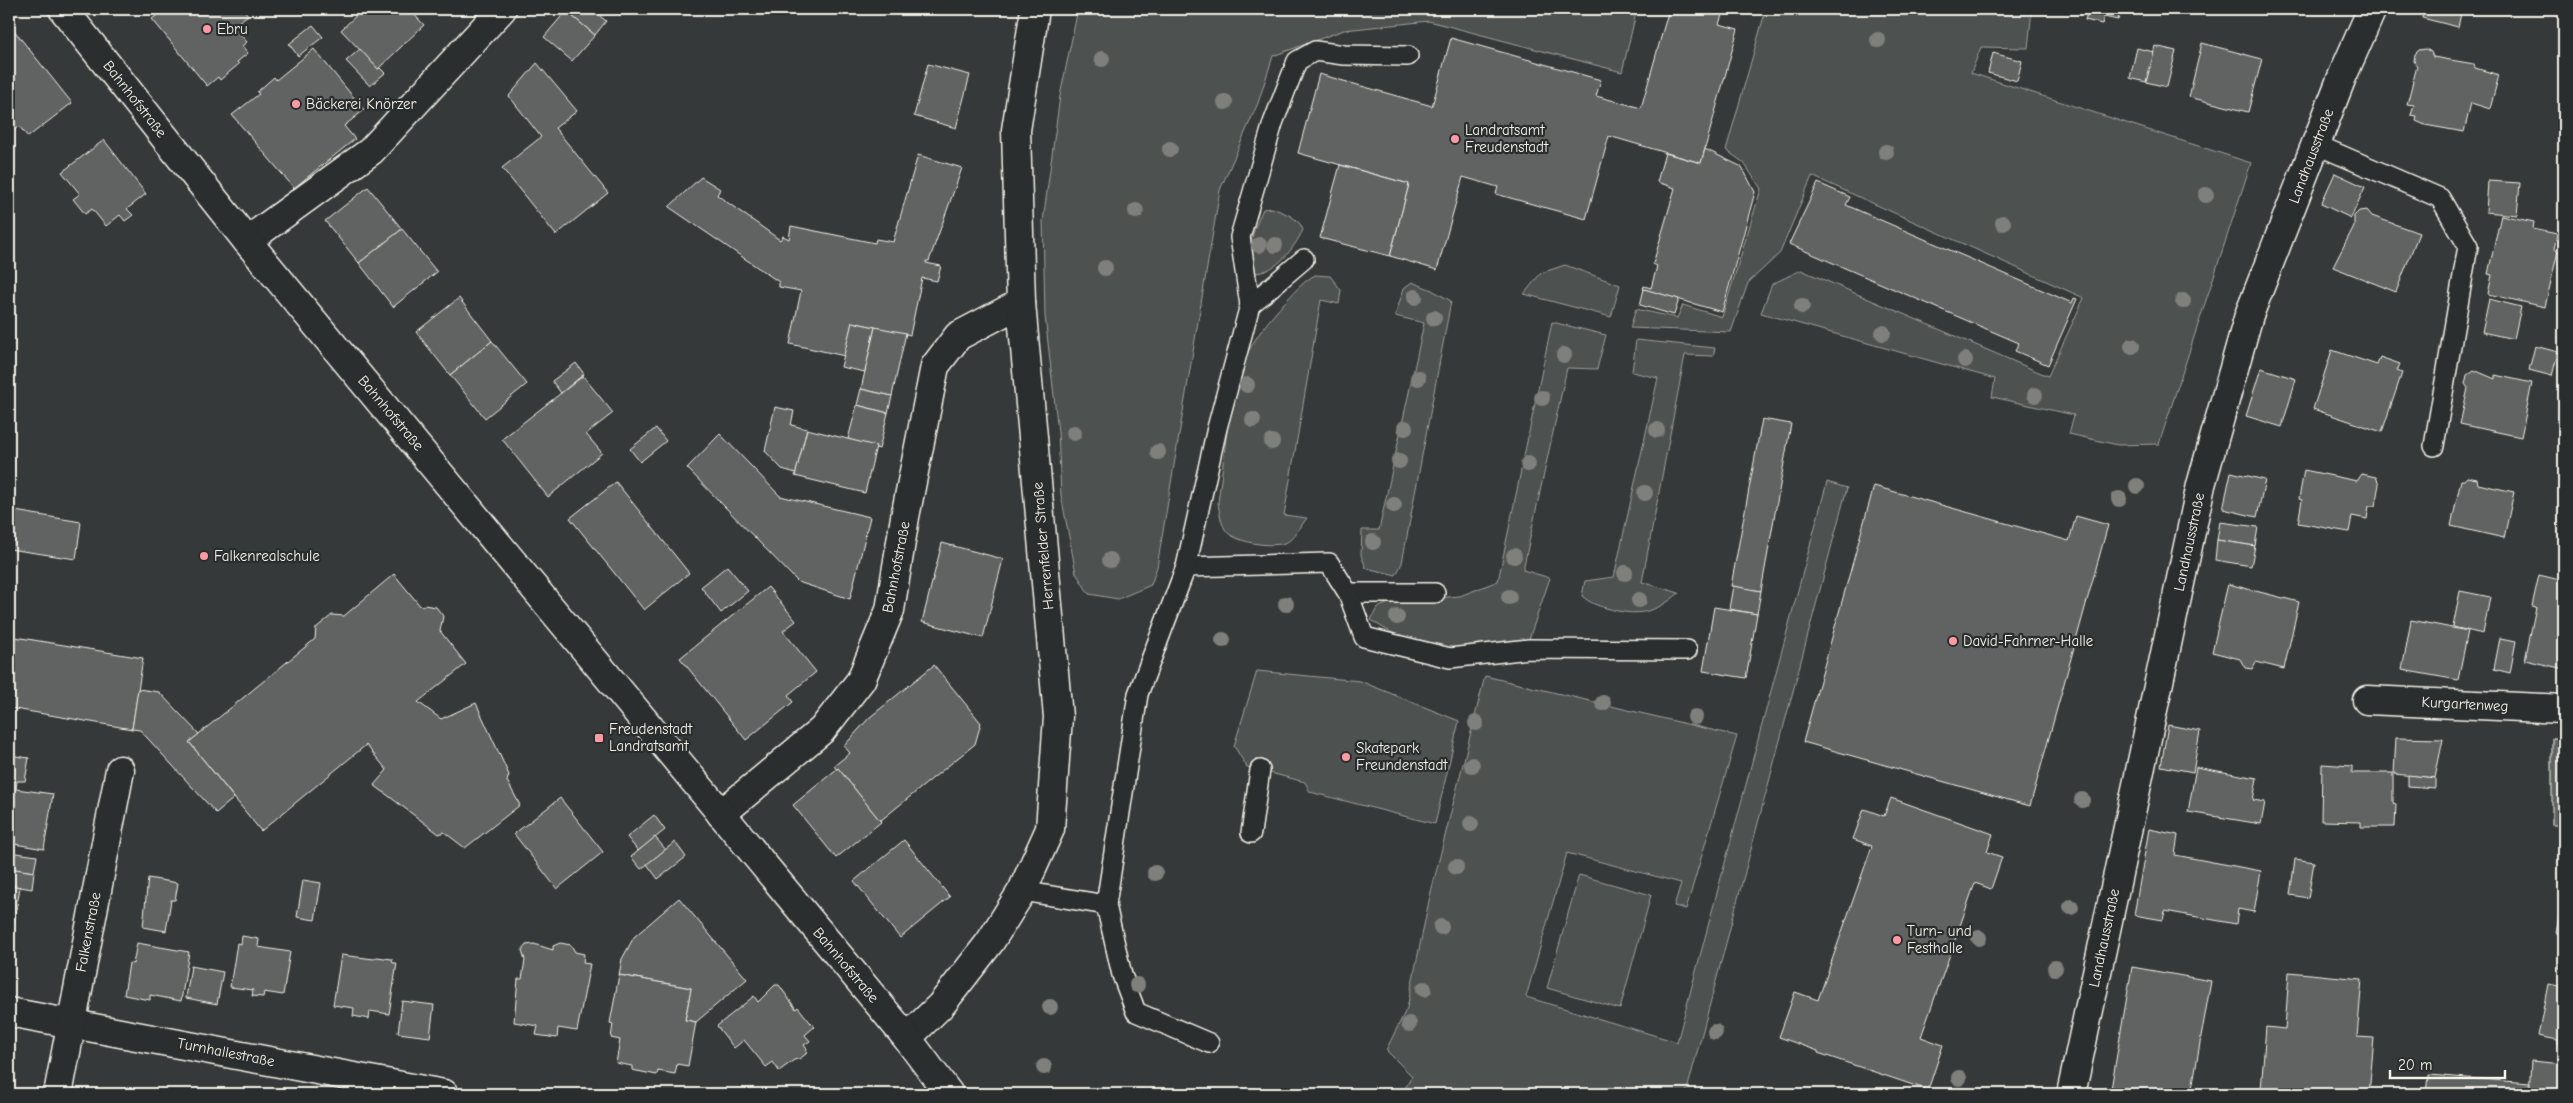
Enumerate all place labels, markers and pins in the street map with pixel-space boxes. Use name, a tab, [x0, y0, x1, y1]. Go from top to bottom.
place label: Ebru	[217, 20, 248, 38]
marker: Ebru	[201, 23, 213, 35]
place label: Bäckerei Knörzer	[306, 95, 417, 113]
marker: Bäckerei Knörzer	[290, 98, 302, 110]
place label: Landratsamt Freudenstadt	[1465, 121, 1549, 156]
marker: Landratsamt Freudenstadt	[1449, 133, 1461, 145]
place label: Falkenrealschule	[214, 547, 320, 565]
marker: Falkenrealschule	[198, 550, 210, 562]
place label: David-Fahrner-Halle	[1963, 632, 2094, 650]
marker: David-Fahrner-Halle	[1947, 635, 1959, 647]
place label: Freudenstadt Landratsamt	[609, 720, 693, 755]
marker: Freudenstadt Landratsamt	[593, 732, 605, 744]
place label: Skatepark Freundenstadt	[1356, 739, 1448, 774]
marker: Skatepark Freundenstadt	[1340, 751, 1352, 763]
place label: Turn- und Festhalle	[1907, 922, 1972, 957]
marker: Turn- und Festhalle	[1891, 934, 1903, 946]

